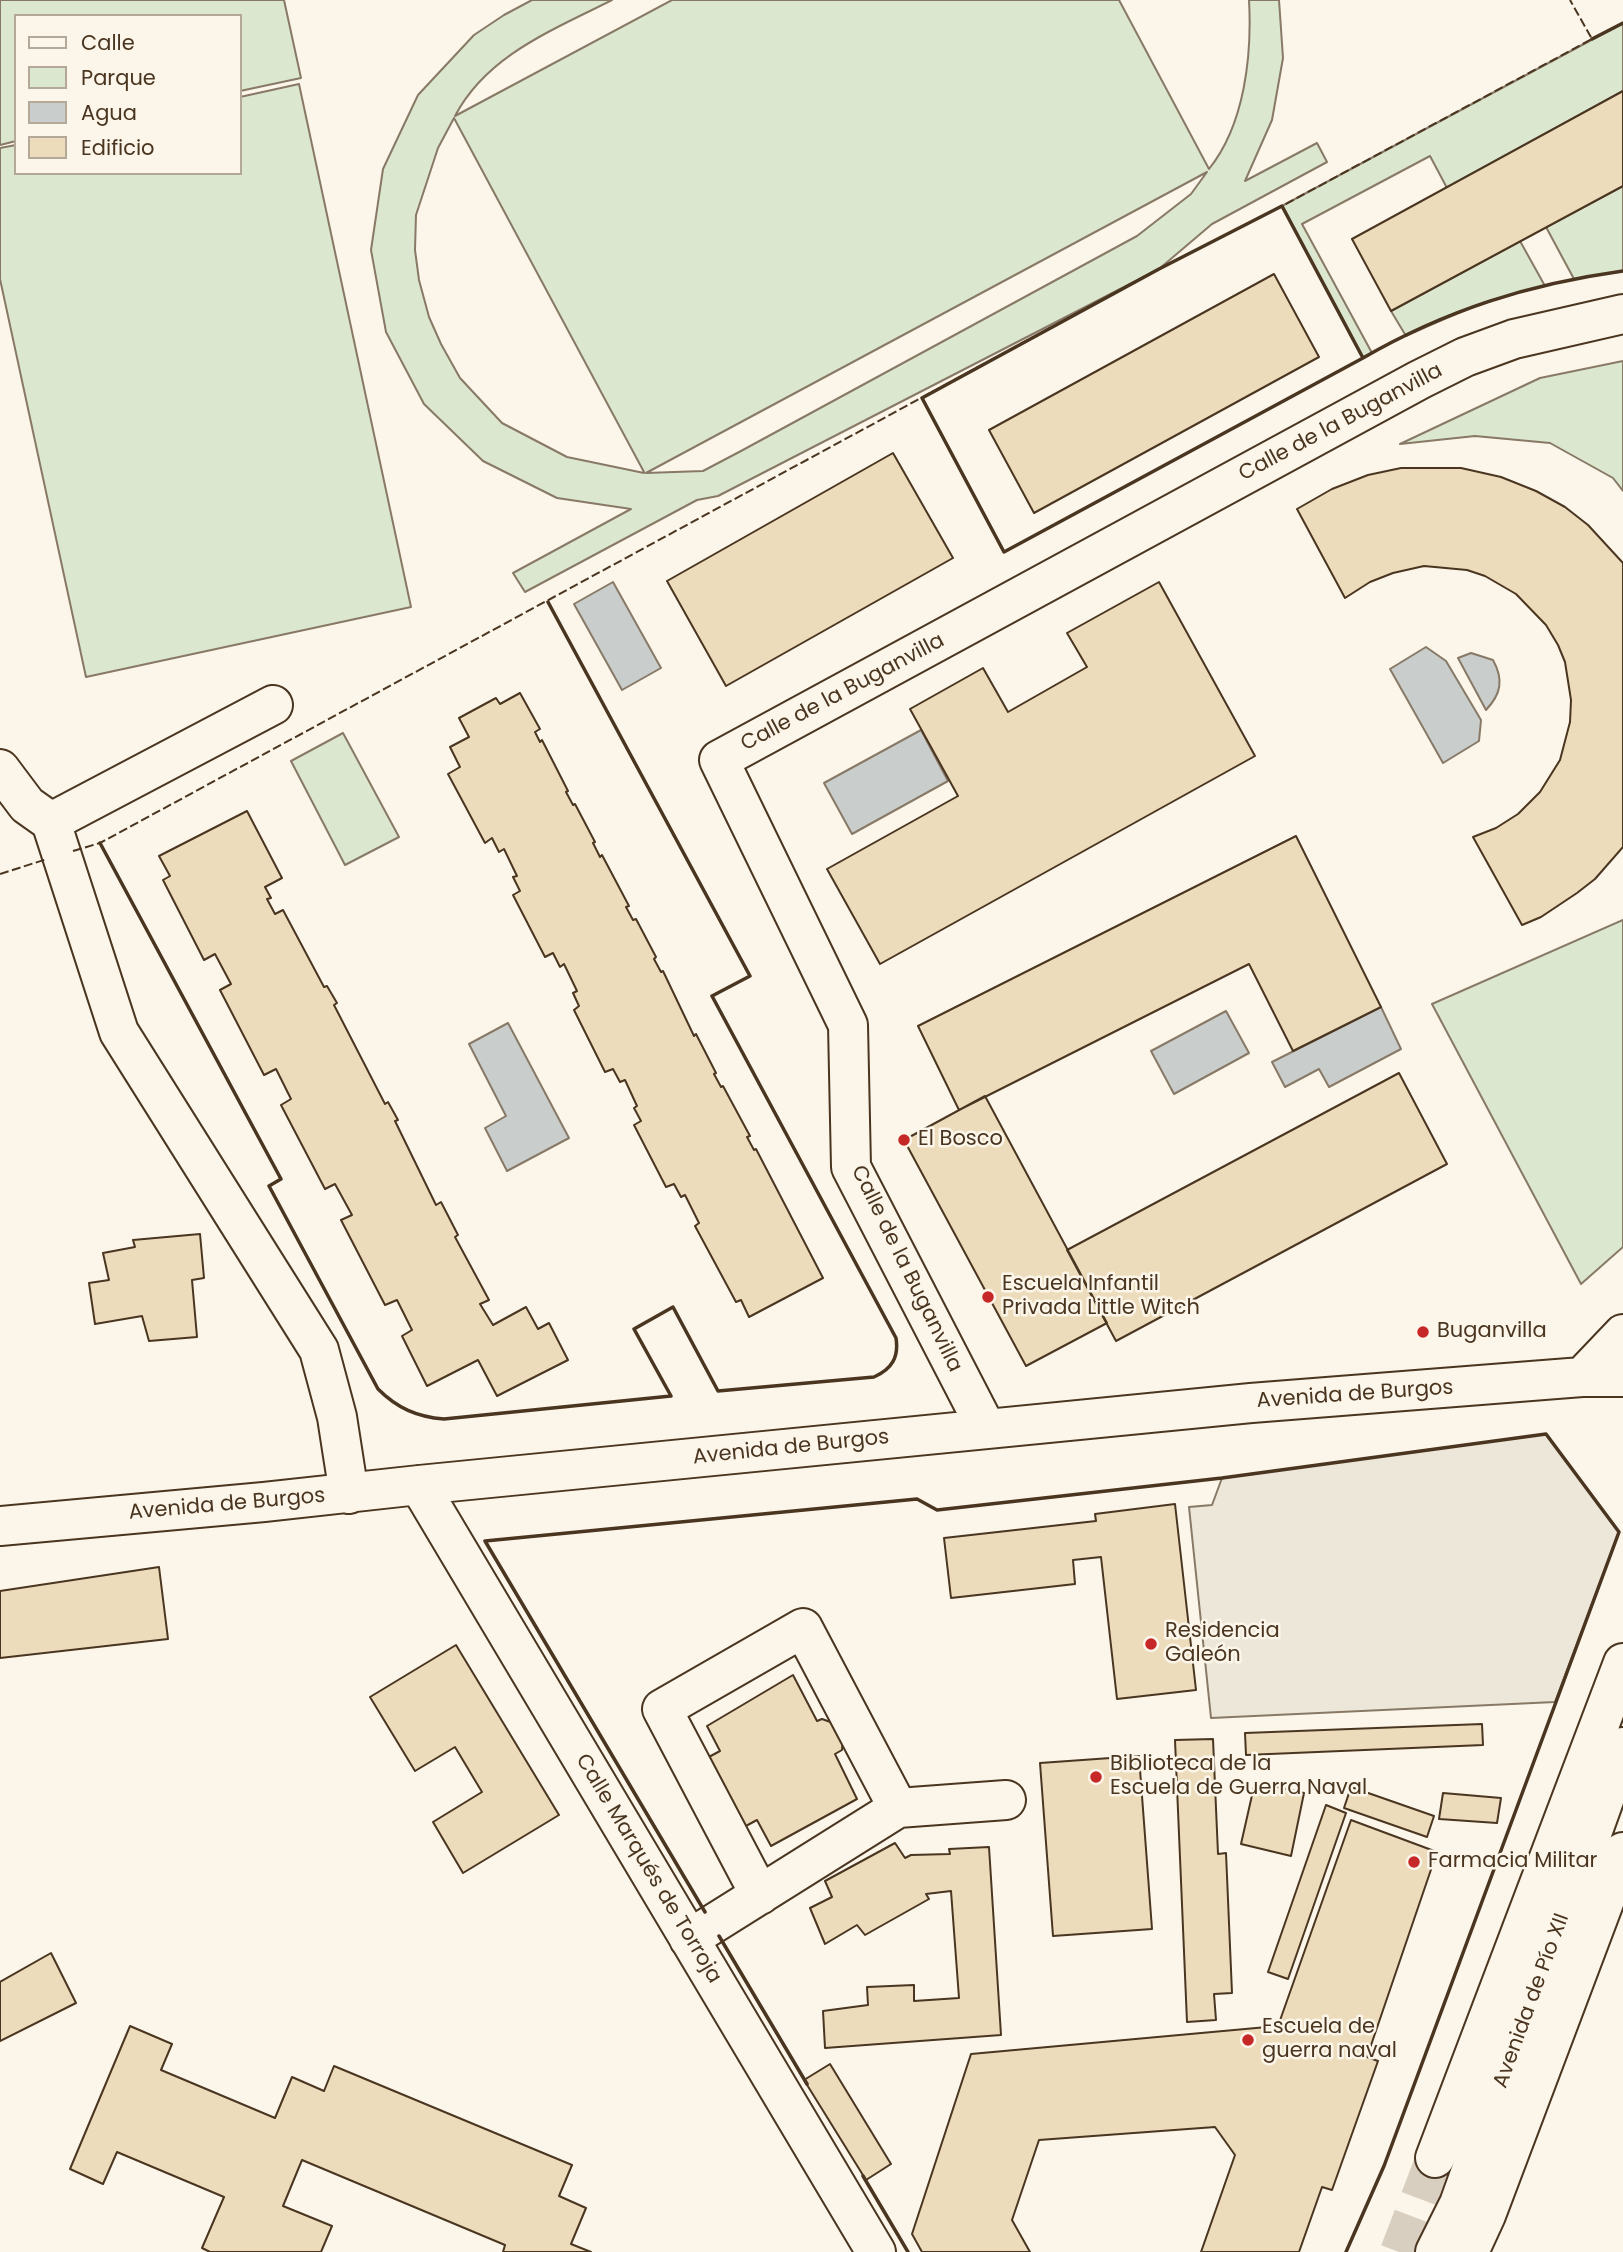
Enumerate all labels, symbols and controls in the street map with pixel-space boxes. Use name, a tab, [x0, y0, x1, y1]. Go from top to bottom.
legend	[14, 14, 242, 175]
text: Calle	[81, 28, 135, 57]
text: Parque	[81, 63, 156, 92]
text: Agua	[81, 98, 137, 127]
text: Edificio	[81, 133, 155, 162]
street label: Calle de la Buganvilla	[1235, 359, 1447, 487]
street label: Calle de la Buganvilla	[737, 629, 949, 757]
place label: El Bosco	[918, 1127, 1003, 1153]
marker: El Bosco	[896, 1132, 912, 1148]
street label: Calle de la Buganvilla	[845, 1162, 967, 1376]
place label: Escuela Infantil Privada Little Witch	[1002, 1272, 1200, 1322]
marker: Escuela Infantil Privada Little Witch	[980, 1289, 996, 1305]
place label: Buganvilla	[1437, 1319, 1547, 1345]
marker: Buganvilla	[1415, 1324, 1431, 1340]
street label: Avenida de Burgos	[1256, 1376, 1454, 1414]
street label: Avenida de Burgos	[692, 1425, 890, 1471]
street label: Avenida de Burgos	[128, 1484, 326, 1526]
place label: Residencia Galeón	[1165, 1619, 1280, 1669]
marker: Residencia Galeón	[1143, 1636, 1159, 1652]
street label: Calle Marqués de Torroja	[570, 1750, 726, 1988]
place label: Biblioteca de la Escuela de Guerra Naval	[1110, 1752, 1367, 1802]
marker: Biblioteca de la Escuela de Guerra Naval	[1088, 1769, 1104, 1785]
place label: Farmacia Militar	[1428, 1849, 1597, 1875]
marker: Farmacia Militar	[1406, 1854, 1422, 1870]
street label: Avenida de Pío XII	[1489, 1910, 1575, 2092]
place label: Escuela de guerra naval	[1262, 2015, 1397, 2065]
marker: Escuela de guerra naval	[1240, 2032, 1256, 2048]

